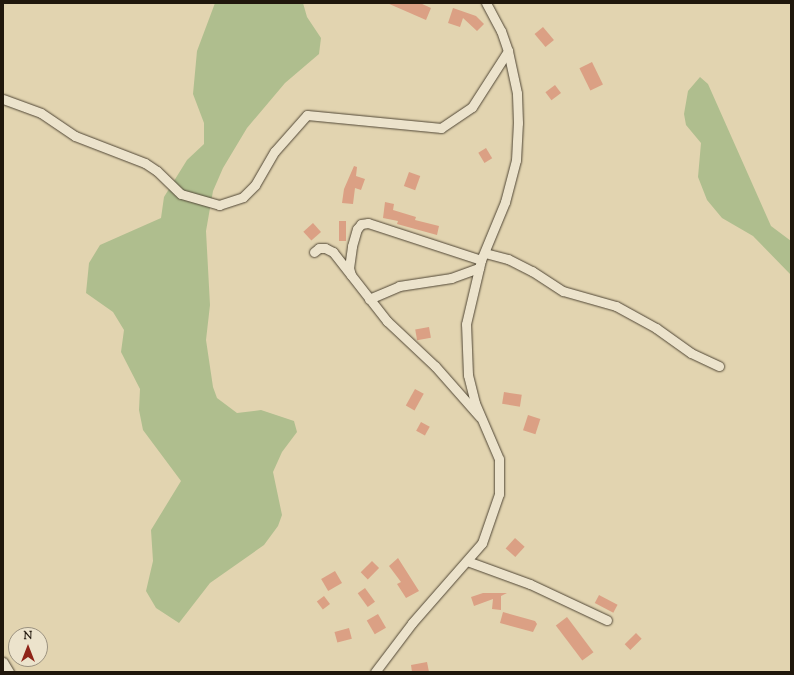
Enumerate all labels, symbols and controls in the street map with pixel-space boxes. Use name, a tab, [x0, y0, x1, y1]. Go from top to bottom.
north arrow	[8, 627, 48, 667]
text: N	[24, 628, 32, 644]

